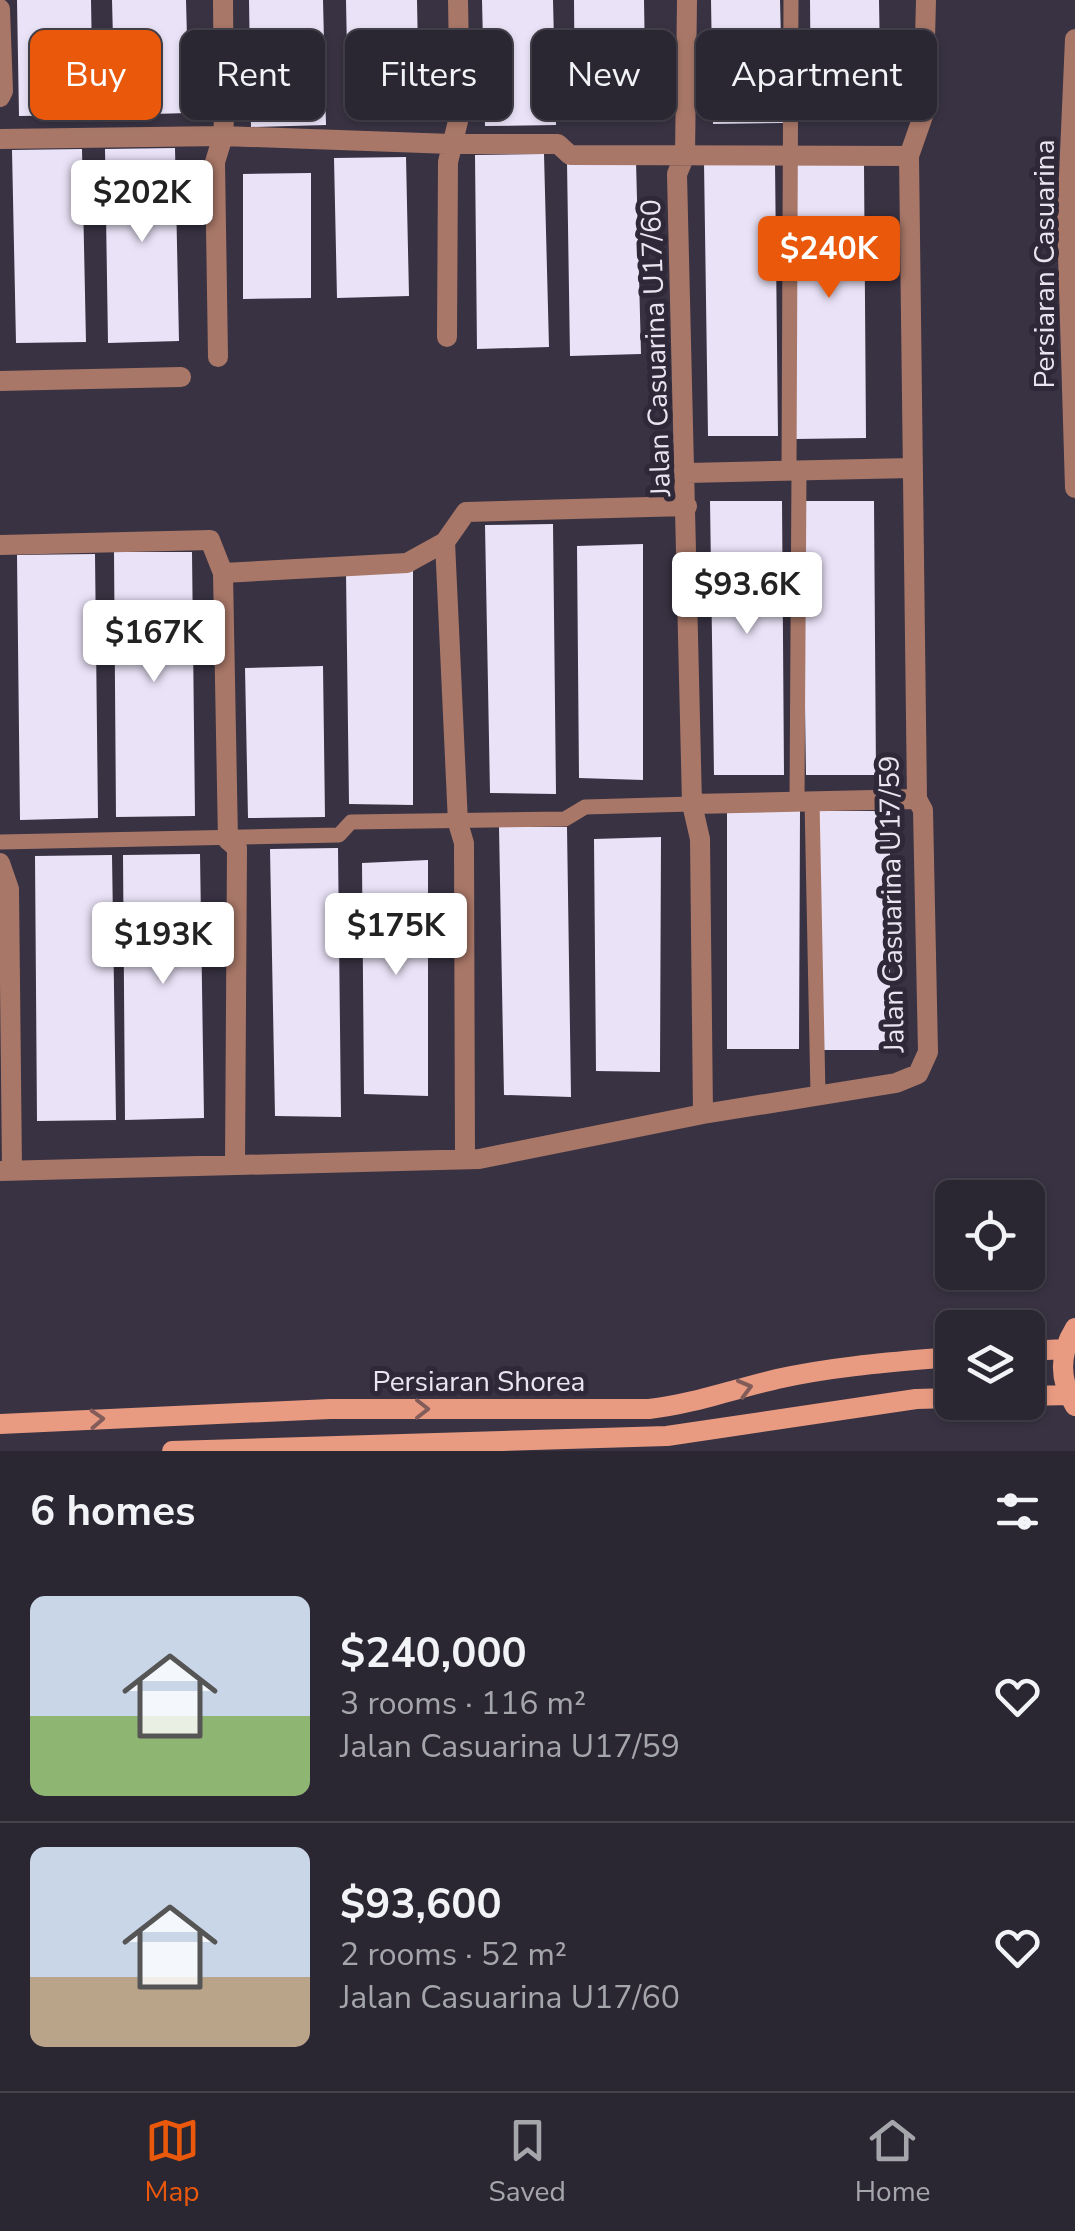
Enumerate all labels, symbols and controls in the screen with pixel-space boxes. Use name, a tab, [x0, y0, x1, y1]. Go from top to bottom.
chip: Buy	[30, 30, 161, 120]
chip: Rent	[181, 30, 325, 120]
chip: Filters	[345, 30, 512, 120]
chip: New	[532, 30, 676, 120]
chip: Apartment	[696, 30, 937, 120]
street label: Persiaran Casuarina	[1026, 139, 1064, 389]
pin: $202K	[72, 160, 212, 245]
text: $202K	[93, 171, 191, 214]
street label: Jalan Casuarina U17/60	[632, 199, 680, 498]
pin: $240K	[759, 216, 899, 301]
text: $240K	[780, 227, 878, 270]
pin: $93.6K	[666, 552, 828, 637]
text: $93.6K	[694, 563, 800, 606]
pin: $167K	[84, 600, 224, 685]
text: $167K	[105, 611, 203, 654]
street label: Jalan Casuarina U17/59	[870, 755, 914, 1054]
pin: $175K	[326, 893, 466, 978]
pin: $193K	[93, 902, 233, 987]
text: $175K	[347, 904, 445, 947]
text: $193K	[114, 913, 212, 956]
map controls	[935, 1180, 1045, 1420]
button: locate	[935, 1180, 1045, 1290]
button: layers	[935, 1310, 1045, 1420]
street label: Persiaran Shorea	[373, 1363, 585, 1401]
one-way arrow	[736, 1379, 753, 1400]
one-way arrow	[416, 1398, 431, 1420]
one-way arrow	[90, 1409, 106, 1430]
text: 6 homes	[30, 1483, 195, 1540]
icon: filters	[990, 1484, 1045, 1539]
text: $240,000	[340, 1625, 527, 1682]
icon: home	[110, 1636, 230, 1756]
icon: heart	[990, 1669, 1045, 1724]
text: 3 rooms · 116 m²	[340, 1682, 586, 1725]
text: Jalan Casuarina U17/59	[340, 1725, 680, 1768]
text: $93,600	[340, 1876, 502, 1933]
icon: home	[110, 1887, 230, 2007]
icon: heart	[990, 1920, 1045, 1975]
text: 2 rooms · 52 m²	[340, 1933, 567, 1976]
text: Jalan Casuarina U17/60	[340, 1976, 680, 2019]
tab: Map	[144, 2113, 200, 2211]
tab: Saved	[488, 2113, 566, 2211]
tab: Home	[855, 2113, 931, 2211]

